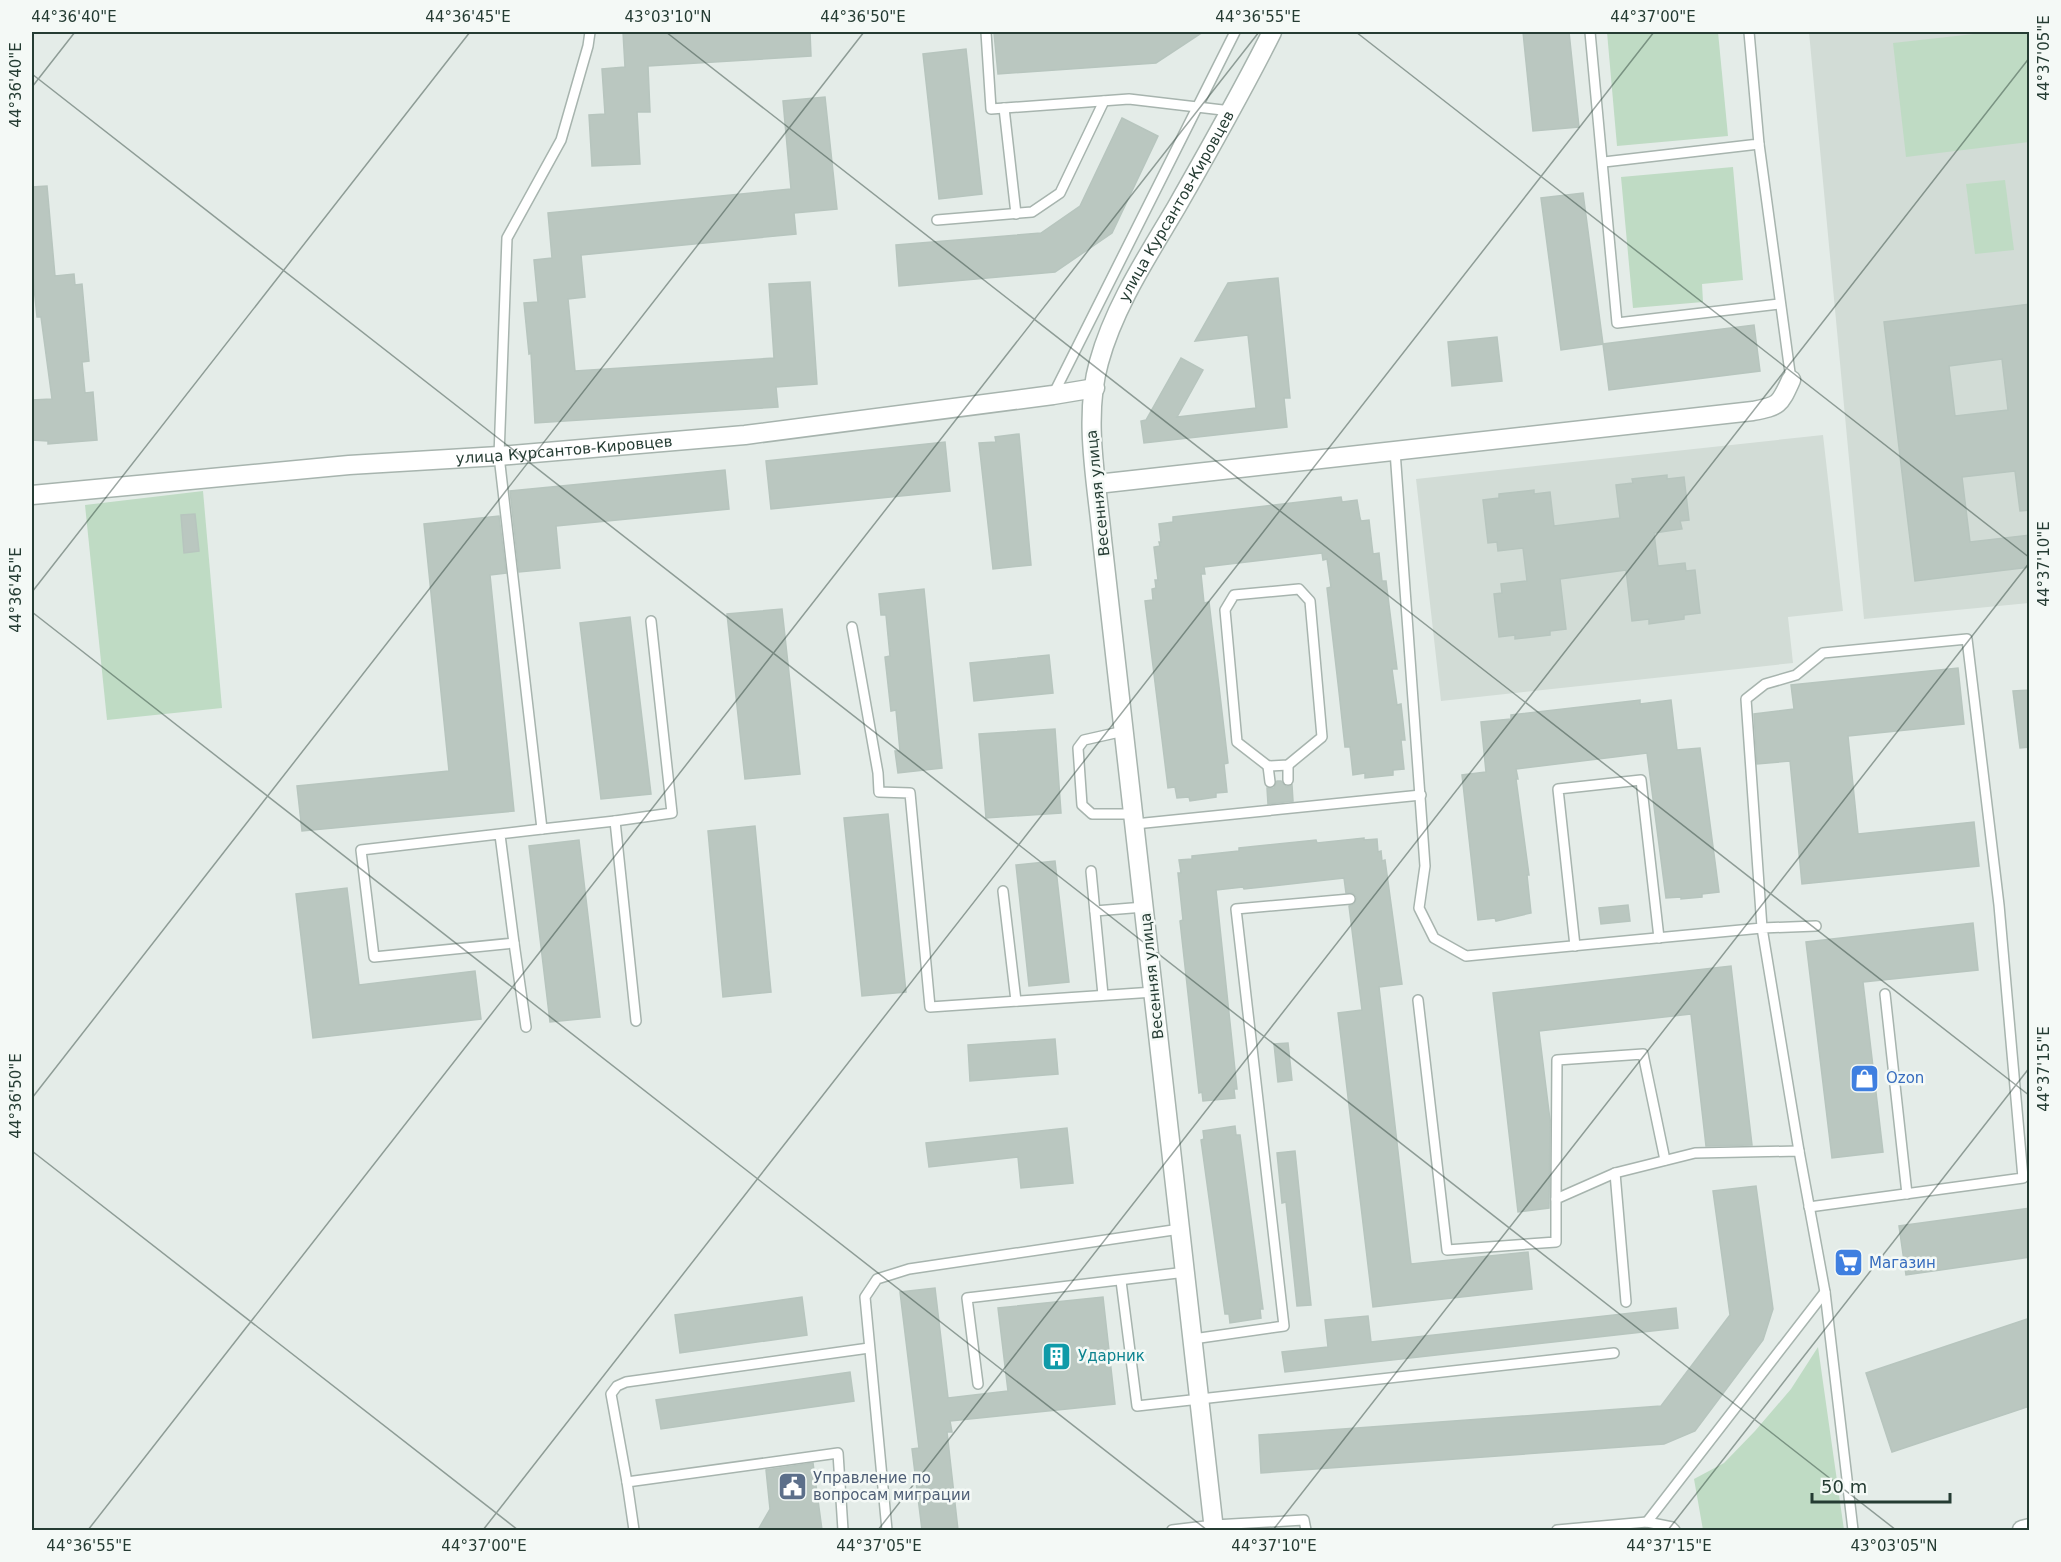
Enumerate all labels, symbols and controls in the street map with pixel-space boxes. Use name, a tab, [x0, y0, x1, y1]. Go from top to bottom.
text: 44°36'40"E	[31, 8, 117, 26]
text: 44°36'45"E	[425, 8, 511, 26]
text: 43°03'10"N	[624, 8, 712, 26]
text: 44°36'50"E	[820, 8, 906, 26]
text: 44°36'55"E	[1215, 8, 1301, 26]
text: 44°37'00"E	[1610, 8, 1696, 26]
text: 44°37'05"E	[2035, 15, 2053, 101]
text: 44°36'40"E	[7, 42, 25, 128]
street label: улица Курсантов-Кировцев	[1115, 107, 1238, 305]
street label: Весенняя улица	[1082, 429, 1114, 557]
street label: улица Курсантов-Кировцев	[455, 432, 673, 468]
text: 44°37'10"E	[2035, 521, 2053, 607]
text: 44°36'45"E	[7, 547, 25, 633]
street label: Весенняя улица	[1136, 912, 1168, 1040]
text: 44°37'15"E	[2035, 1026, 2053, 1112]
text: 44°36'50"E	[7, 1053, 25, 1139]
shop icon: Ozon	[1849, 1062, 1881, 1094]
place label: Ozon	[1886, 1069, 1924, 1087]
supermarket icon: Магазин	[1832, 1247, 1864, 1279]
place label: Магазин	[1869, 1254, 1936, 1272]
building icon: Ударник	[1041, 1340, 1073, 1372]
place label: Ударник	[1078, 1347, 1145, 1365]
scale bar	[1812, 1466, 1950, 1504]
place label: Управление по вопросам миграции	[813, 1469, 970, 1504]
public building icon: Управление по вопросам миграции	[776, 1471, 808, 1503]
text: 50 m	[1821, 1476, 1867, 1497]
text: 44°36'55"E	[46, 1537, 132, 1555]
text: 44°37'00"E	[441, 1537, 527, 1555]
text: 44°37'05"E	[836, 1537, 922, 1555]
text: 44°37'10"E	[1231, 1537, 1317, 1555]
text: 44°37'15"E	[1626, 1537, 1712, 1555]
text: 43°03'05"N	[1850, 1537, 1938, 1555]

